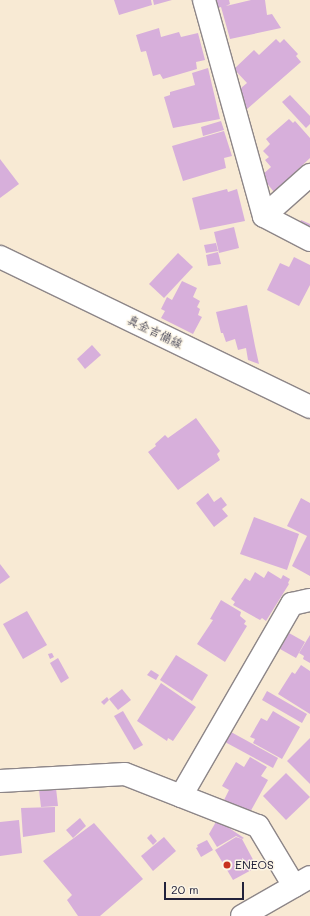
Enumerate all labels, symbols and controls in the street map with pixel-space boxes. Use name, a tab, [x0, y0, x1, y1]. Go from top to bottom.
street label: 真金吉備線	[125, 312, 185, 352]
place label: ENEOS	[235, 858, 274, 872]
marker: ENEOS	[222, 860, 232, 870]
scale bar	[166, 874, 246, 900]
text: 20 m	[171, 881, 199, 897]

